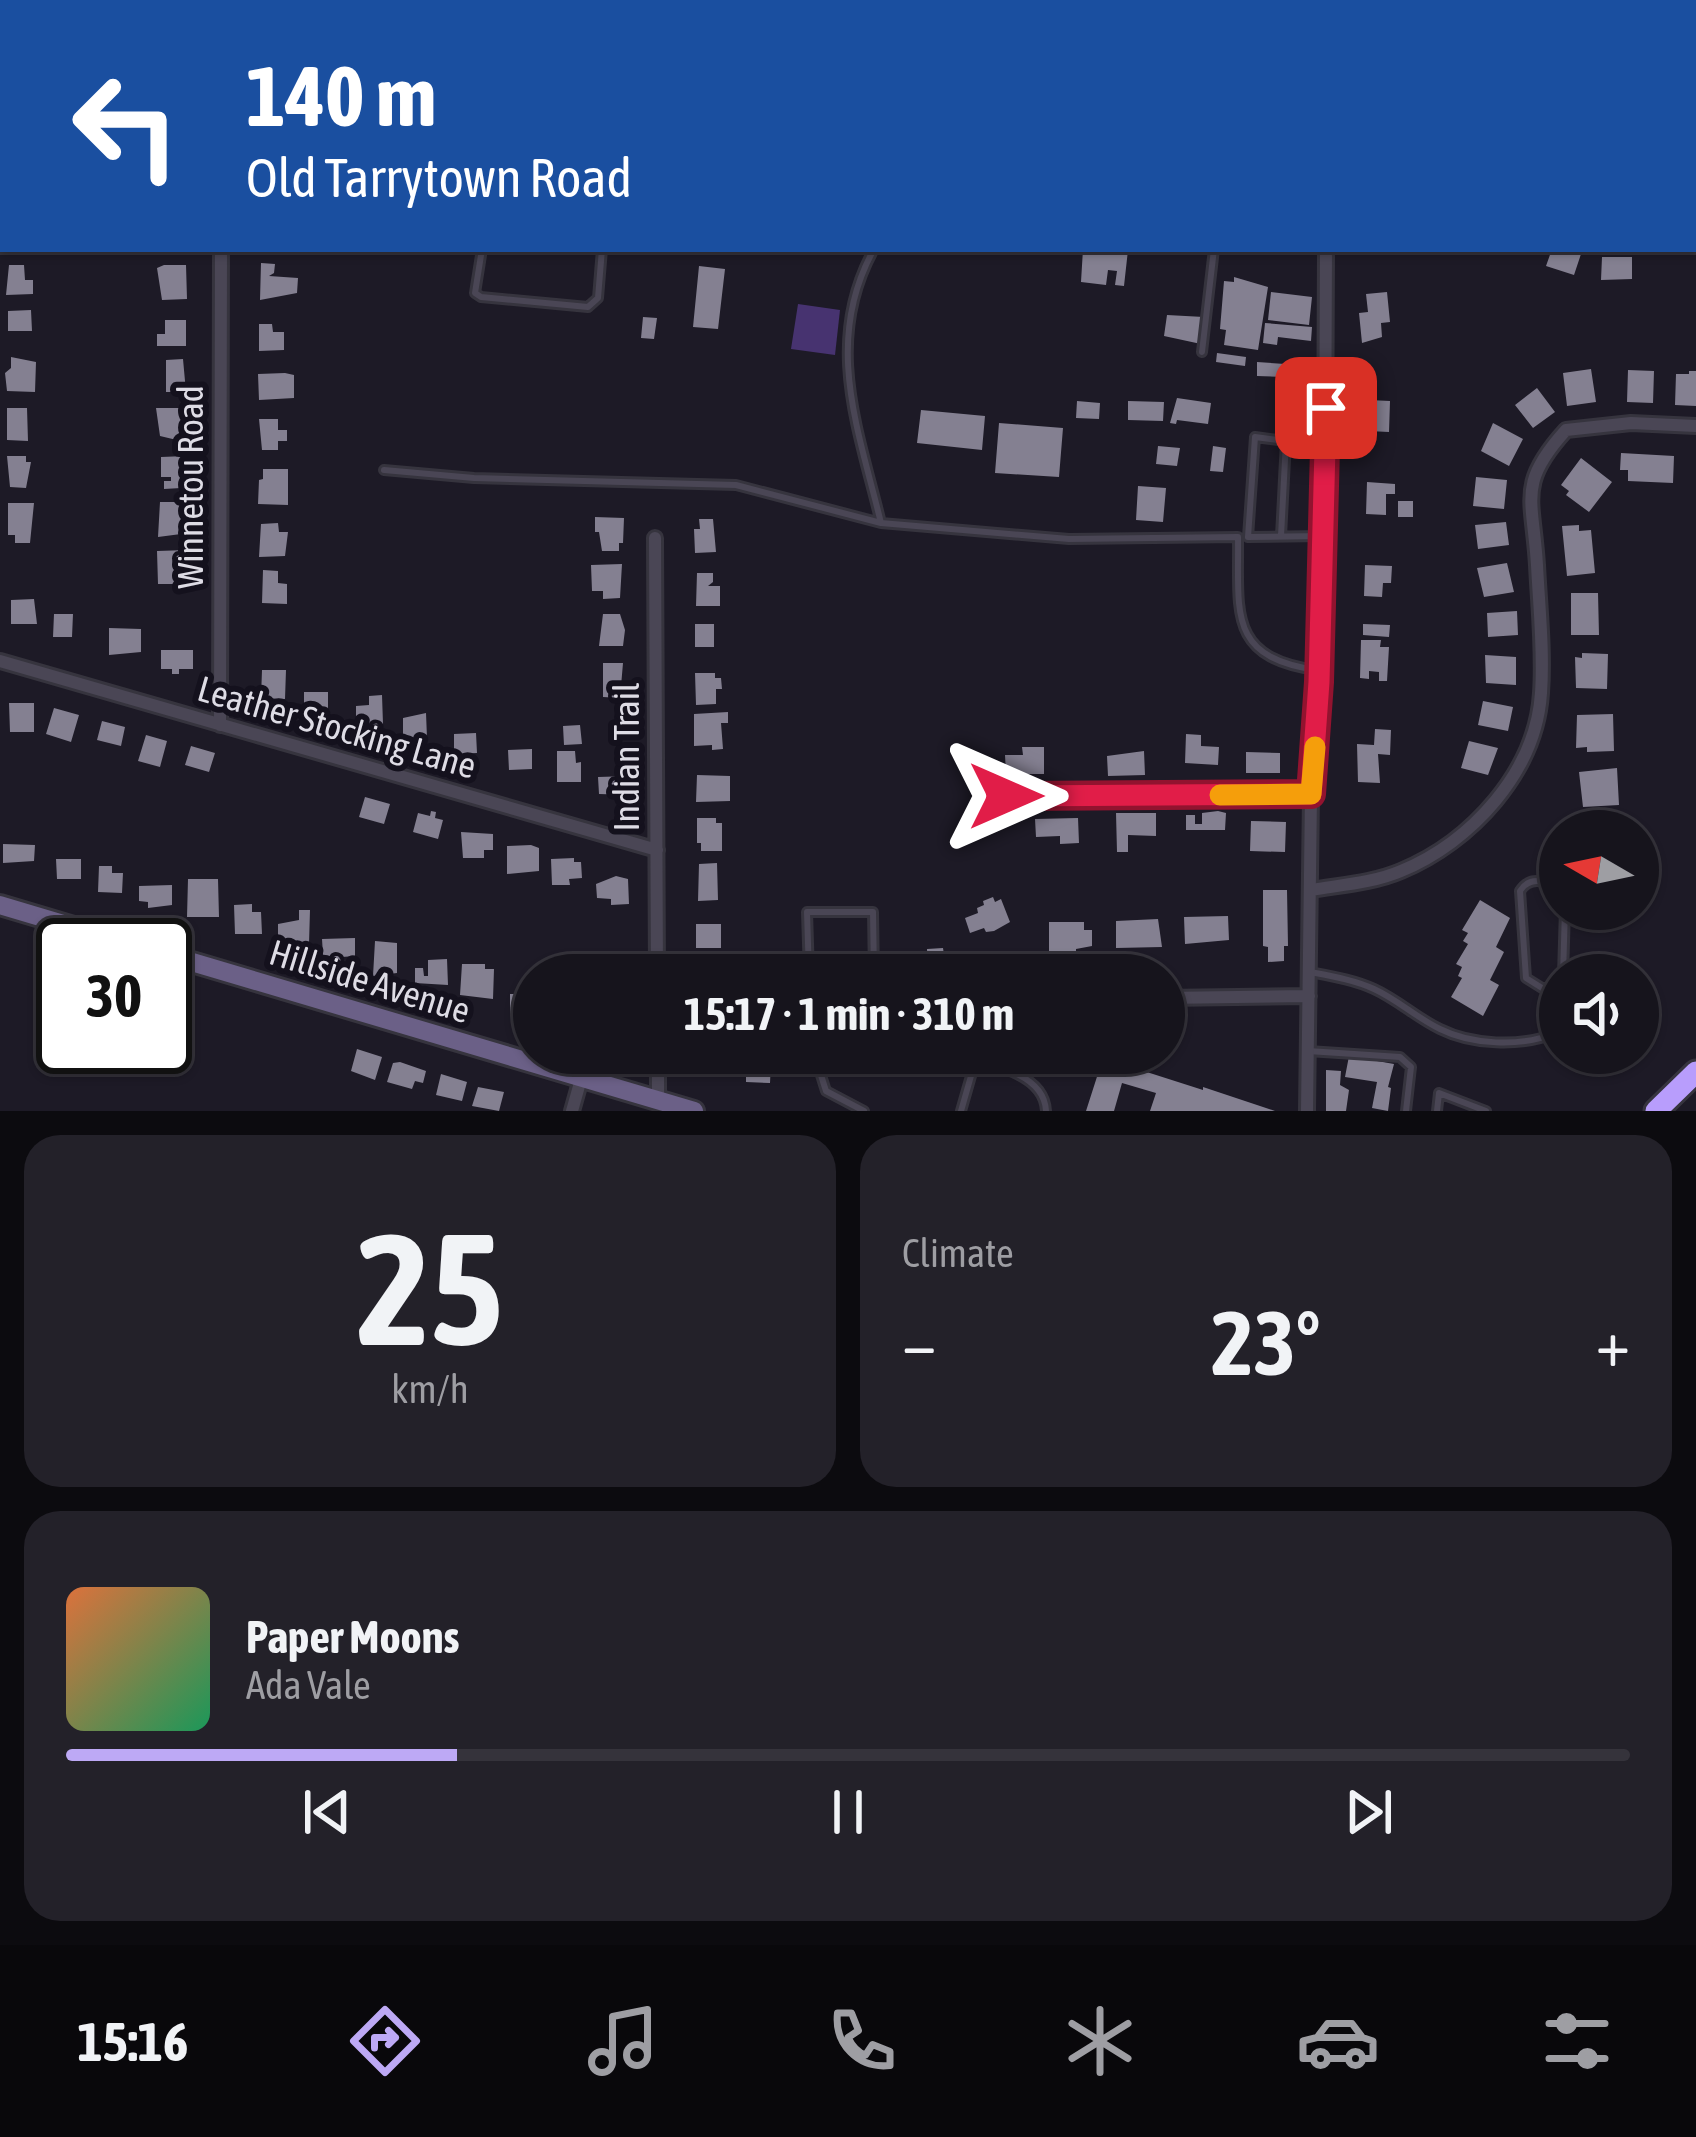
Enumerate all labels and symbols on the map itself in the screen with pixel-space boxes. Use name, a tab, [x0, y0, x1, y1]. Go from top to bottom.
pin	[1275, 357, 1377, 459]
street label: Winnetou Road	[169, 385, 211, 589]
street label: Leather Stocking Lane	[193, 667, 481, 787]
street label: Indian Trail	[605, 682, 647, 832]
position arrow	[943, 733, 1069, 859]
north arrow	[1539, 810, 1659, 930]
speed limit sign: 30	[36, 918, 192, 1074]
street label: Hillside Avenue	[265, 931, 475, 1031]

